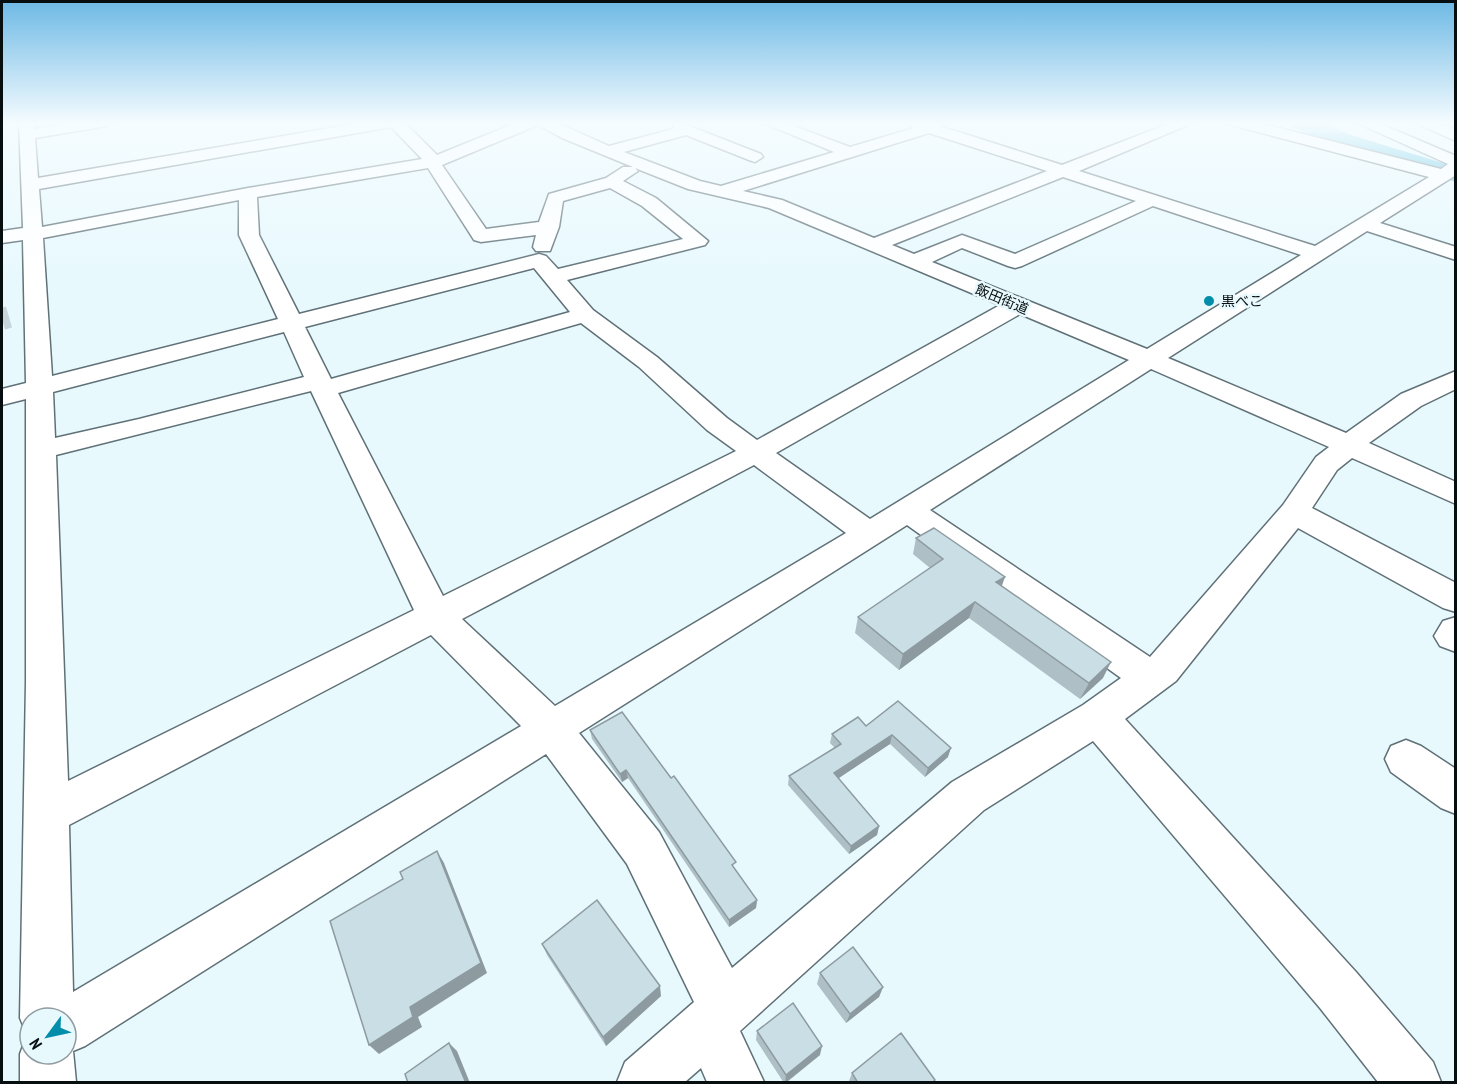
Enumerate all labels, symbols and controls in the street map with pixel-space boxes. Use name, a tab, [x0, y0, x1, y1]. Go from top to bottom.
street label: 飯田街道	[973, 280, 1031, 318]
place label: 黒べこ	[1221, 292, 1263, 310]
marker: 黒べこ	[1202, 294, 1216, 308]
north arrow	[18, 1006, 78, 1066]
text: N	[25, 1035, 46, 1053]

